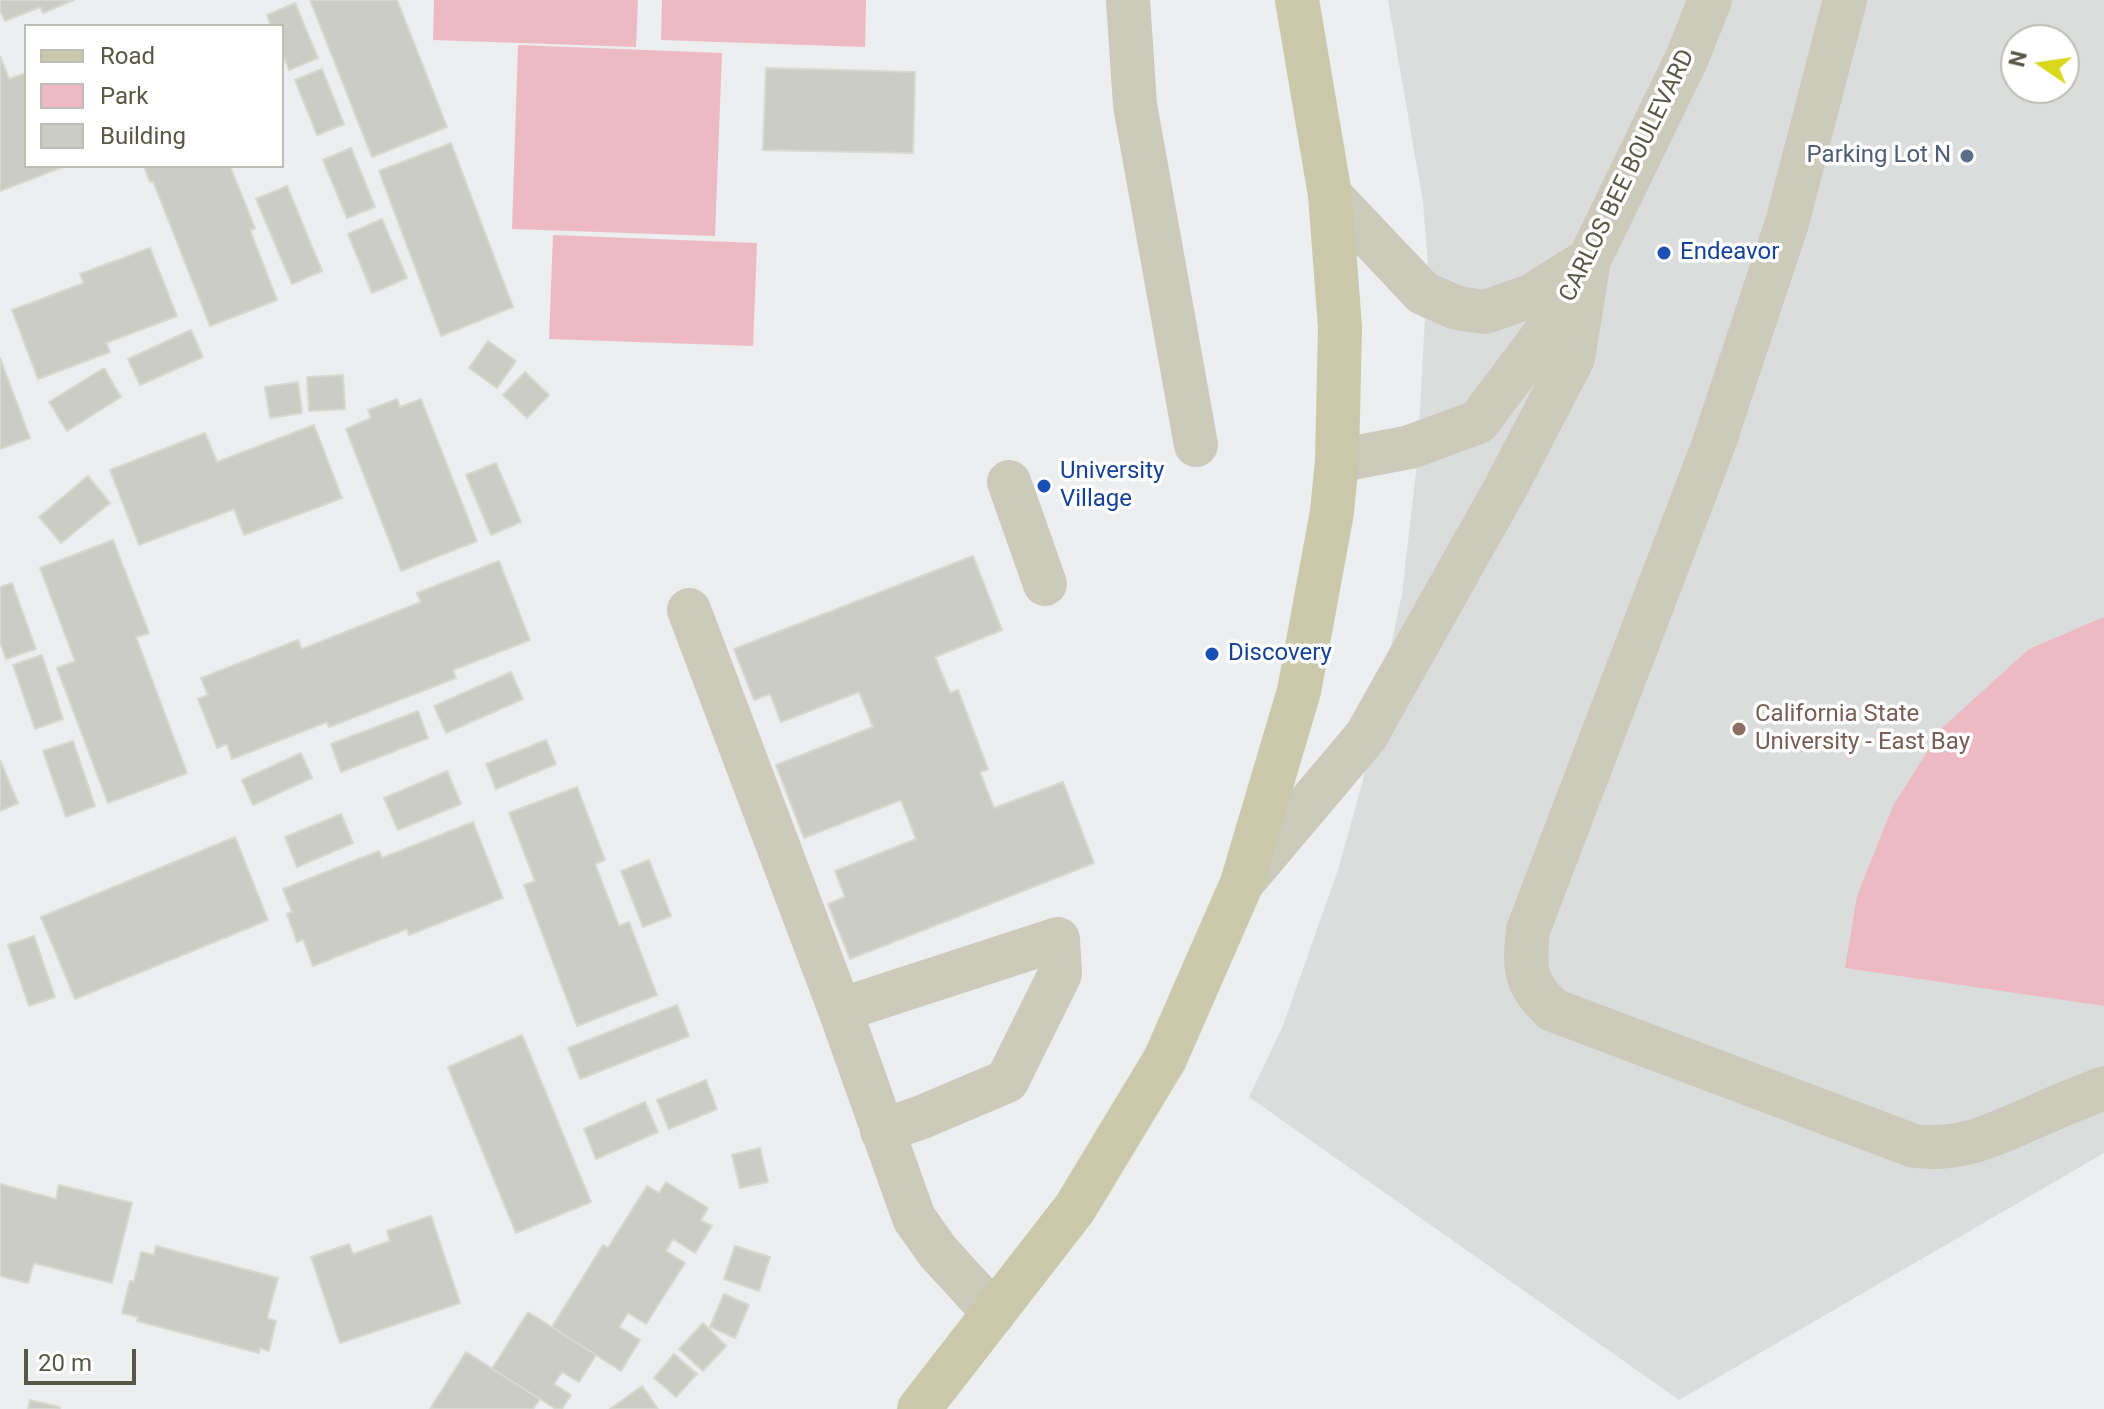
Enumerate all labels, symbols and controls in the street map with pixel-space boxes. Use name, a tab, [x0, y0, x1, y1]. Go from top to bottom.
legend	[24, 24, 284, 168]
north arrow	[2000, 24, 2080, 104]
text: Road	[100, 42, 155, 70]
street label: CARLOS BEE BOULEVARD	[1554, 45, 1702, 307]
text: N	[2004, 49, 2032, 69]
text: Park	[100, 82, 148, 110]
text: Building	[100, 122, 186, 150]
place label: Parking Lot N	[1807, 142, 1951, 170]
marker: Parking Lot N	[1958, 147, 1976, 165]
place label: Endeavor	[1680, 239, 1779, 267]
marker: Endeavor	[1655, 244, 1673, 262]
place label: University Village	[1060, 458, 1164, 514]
marker: University Village	[1035, 477, 1053, 495]
place label: Discovery	[1228, 640, 1332, 668]
marker: Discovery	[1203, 645, 1221, 663]
place label: California State University - East Bay	[1755, 701, 1970, 757]
marker: California State University - East Bay	[1730, 720, 1748, 738]
scale bar	[28, 1333, 140, 1383]
text: 20 m	[38, 1349, 92, 1377]

